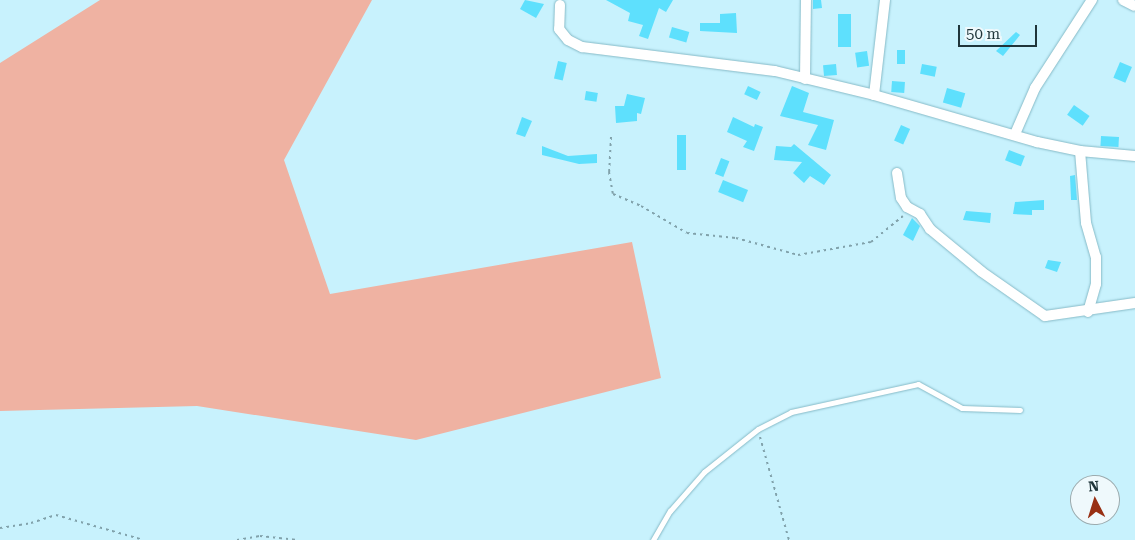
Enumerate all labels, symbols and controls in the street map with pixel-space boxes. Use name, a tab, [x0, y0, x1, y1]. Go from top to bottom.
scale bar	[960, 15, 1039, 47]
text: 50 m	[966, 25, 1000, 43]
north arrow	[1070, 475, 1120, 525]
text: N	[1088, 478, 1100, 494]

